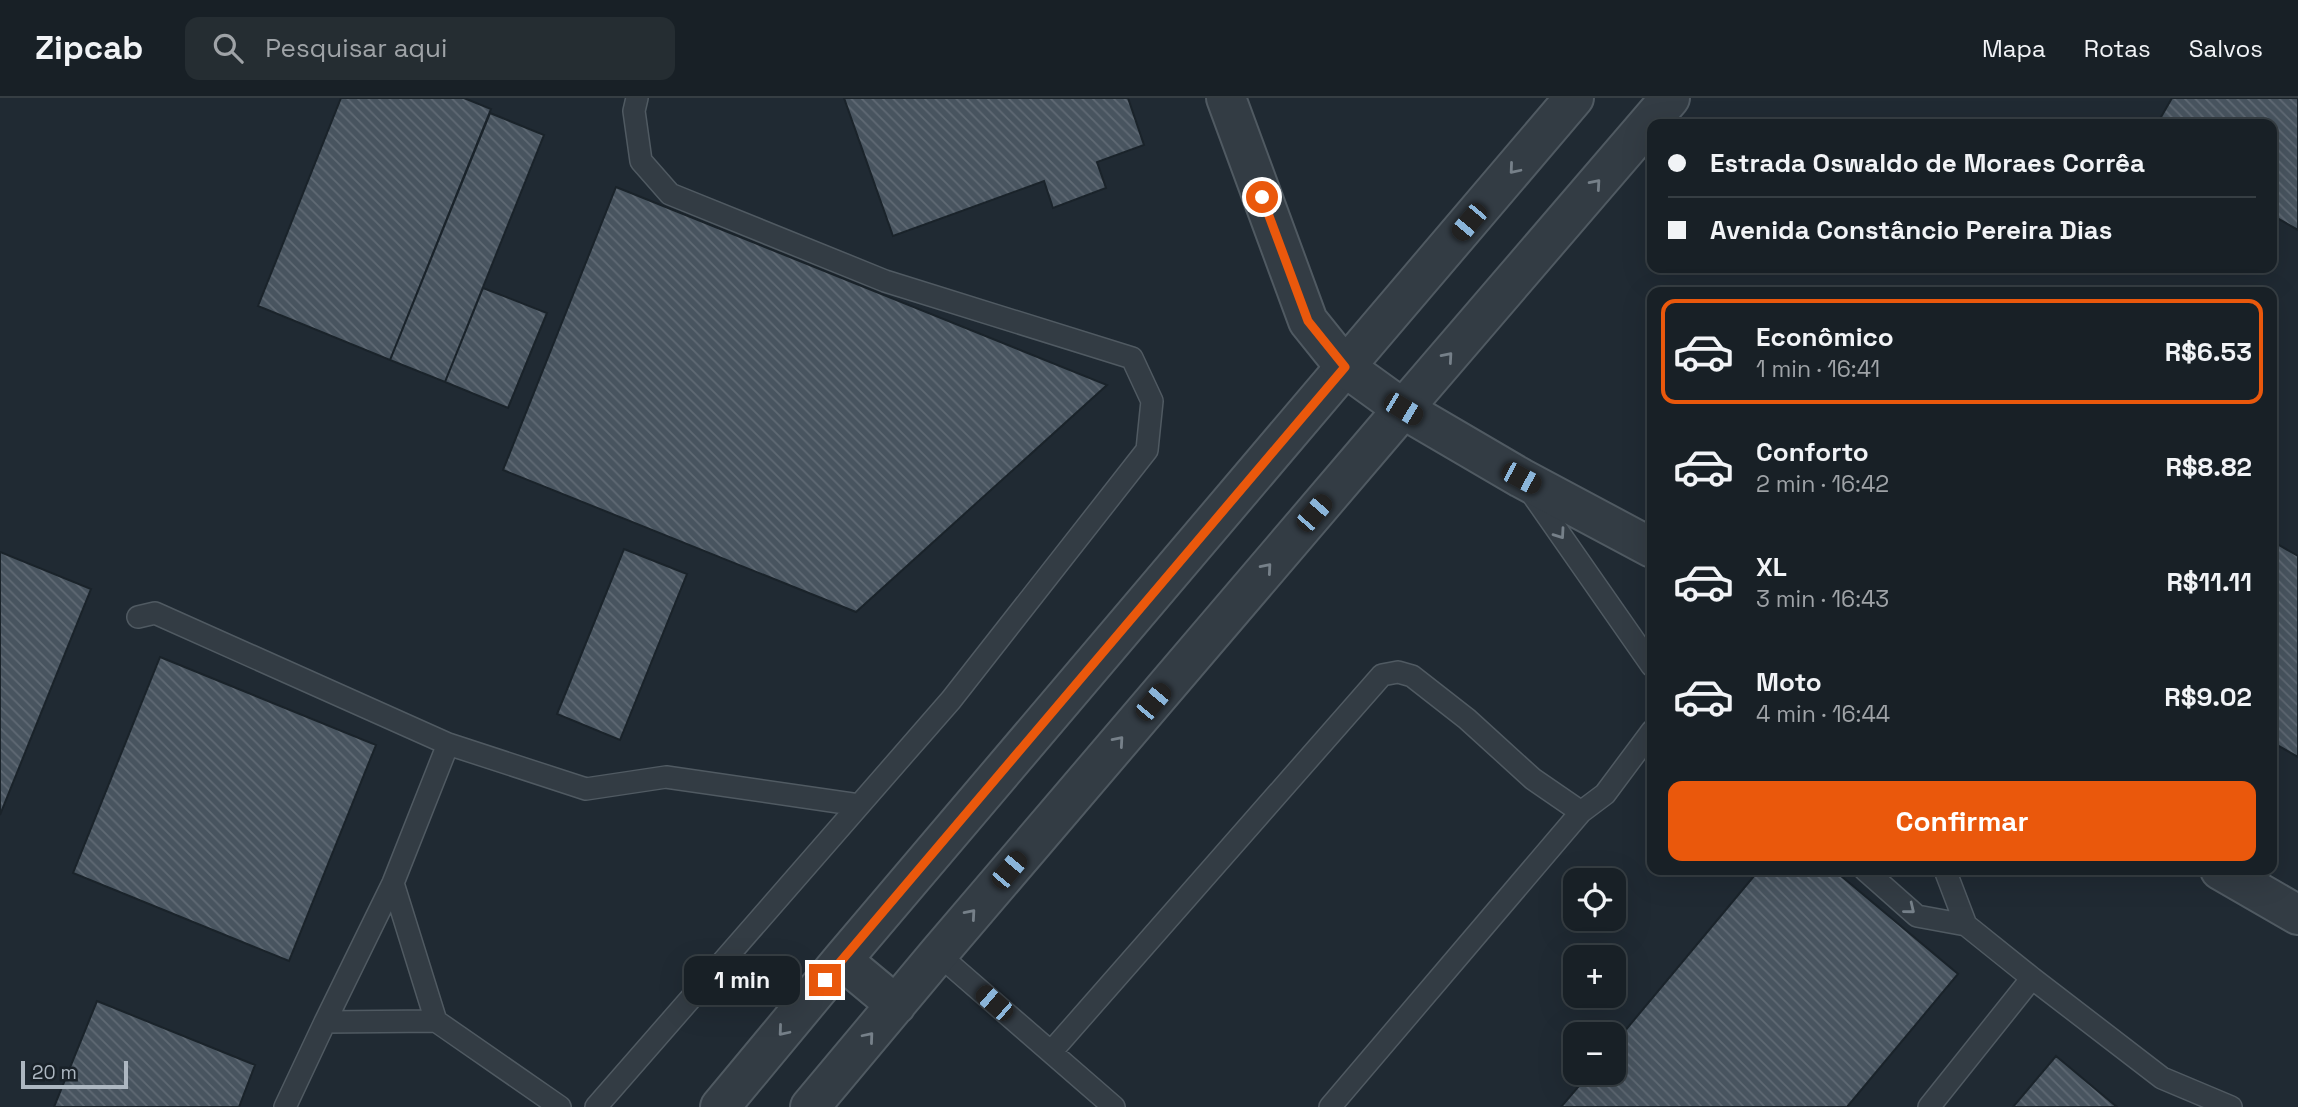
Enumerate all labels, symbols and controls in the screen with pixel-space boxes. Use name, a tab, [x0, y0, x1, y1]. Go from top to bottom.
search box	[185, 17, 675, 80]
text: Zipcab	[35, 27, 143, 69]
icon: search	[209, 29, 247, 67]
text: Pesquisar aqui	[265, 31, 447, 65]
text: Mapa	[1982, 33, 2046, 64]
text: Rotas	[2084, 33, 2151, 64]
text: Salvos	[2189, 33, 2263, 64]
text: Estrada Oswaldo de Moraes Corrêa	[1710, 146, 2145, 180]
one-way arrow	[1510, 160, 1522, 173]
one-way arrow	[1588, 179, 1600, 192]
route start	[1246, 181, 1278, 213]
car	[1448, 199, 1491, 245]
text: Avenida Constâncio Pereira Dias	[1710, 213, 2112, 247]
icon: car	[1672, 320, 1735, 383]
text: Econômico	[1756, 320, 1894, 354]
text: R$6.53	[2165, 335, 2252, 369]
one-way arrow	[1440, 352, 1452, 365]
text: 1 min · 16:41	[1756, 354, 1880, 384]
car	[1380, 389, 1427, 429]
icon: car	[1672, 435, 1735, 498]
text: Conforto	[1756, 435, 1869, 469]
text: R$8.82	[2165, 450, 2252, 484]
car	[1498, 459, 1545, 497]
text: 2 min · 16:42	[1756, 469, 1889, 499]
car	[1293, 490, 1336, 536]
one-way arrow	[1552, 526, 1564, 539]
icon: car	[1672, 550, 1735, 613]
text: XL	[1756, 550, 1787, 584]
one-way arrow	[1259, 564, 1271, 577]
text: R$11.11	[2166, 565, 2252, 599]
text: 3 min · 16:43	[1756, 584, 1889, 614]
icon: car	[1672, 665, 1735, 728]
text: Moto	[1756, 665, 1822, 699]
car	[1132, 679, 1175, 725]
text: R$9.02	[2164, 680, 2252, 714]
text: 4 min · 16:44	[1756, 699, 1890, 729]
one-way arrow	[1111, 737, 1123, 750]
button: Confirmar	[1668, 781, 2256, 861]
car	[988, 847, 1031, 893]
map controls	[1563, 868, 1626, 1085]
button: locate	[1563, 868, 1626, 931]
one-way arrow	[1902, 901, 1914, 914]
one-way arrow	[963, 910, 975, 923]
button: +	[1563, 945, 1626, 1008]
callout: 1 min	[685, 956, 800, 1004]
route end	[809, 964, 841, 996]
text: 1 min	[714, 965, 770, 995]
car	[972, 981, 1017, 1025]
button: −	[1563, 1022, 1626, 1085]
one-way arrow	[779, 1023, 791, 1036]
one-way arrow	[861, 1032, 873, 1045]
scale bar	[21, 1058, 128, 1090]
text: 20 m	[32, 1060, 77, 1085]

